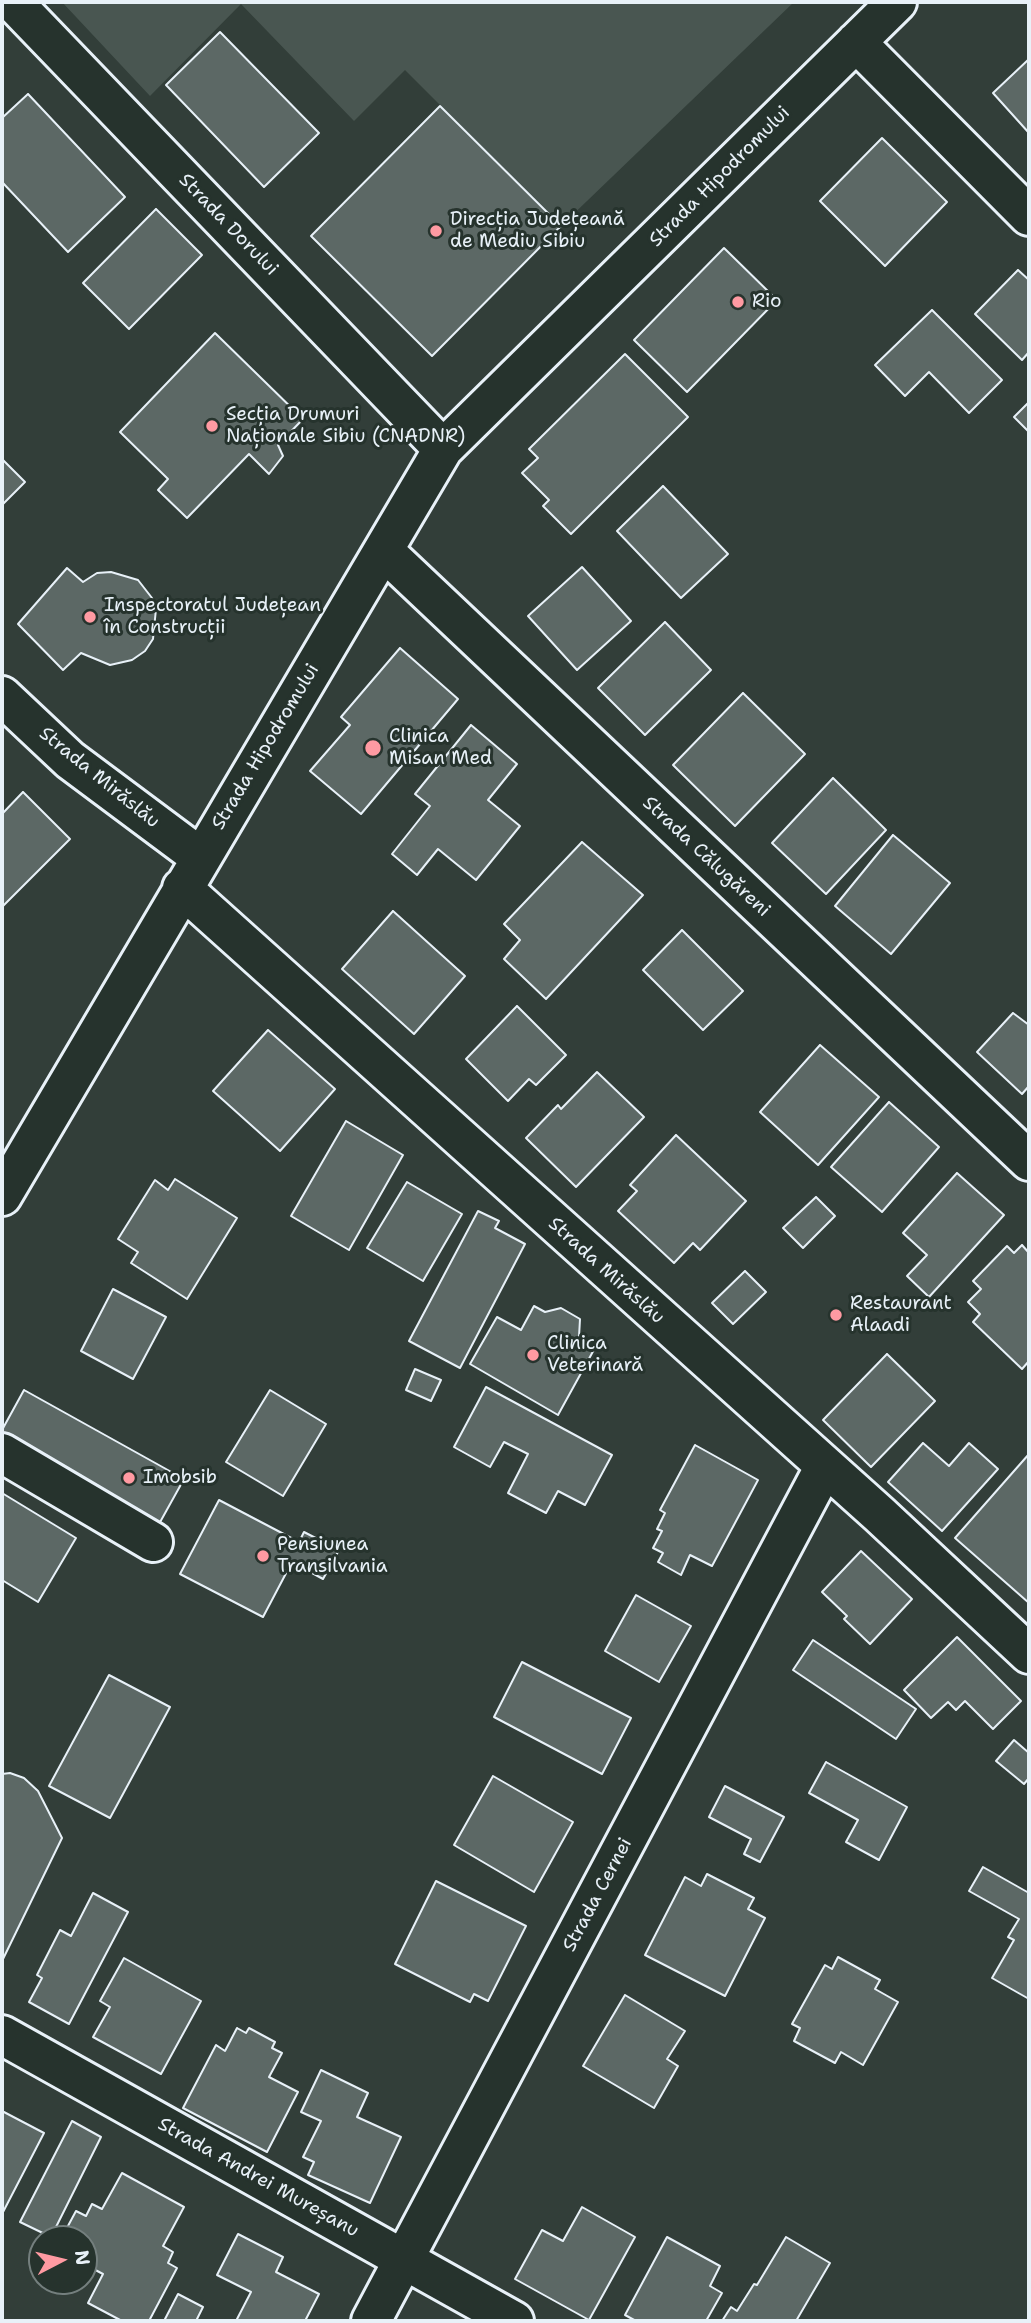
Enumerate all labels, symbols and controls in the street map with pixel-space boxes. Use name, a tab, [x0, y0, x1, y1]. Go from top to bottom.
street label: Strada Hipodromului	[645, 102, 795, 252]
street label: Strada Dorului	[174, 169, 282, 281]
place label: Direcția Județeană de Mediu Sibiu	[450, 209, 624, 253]
marker: Direcția Județeană de Mediu Sibiu	[428, 223, 444, 239]
place label: Rio	[752, 291, 782, 313]
marker: Rio	[730, 294, 746, 310]
place label: Secția Drumuri Naționale Sibiu (CNADNR)	[226, 404, 465, 448]
marker: Secția Drumuri Naționale Sibiu (CNADNR)	[204, 418, 220, 434]
place label: Inspectoratul Județean în Construcții	[104, 595, 321, 639]
marker: Inspectoratul Județean în Construcții	[82, 609, 98, 625]
street label: Strada Hipodromului	[207, 660, 325, 834]
street label: Strada Mirăslău	[34, 722, 164, 834]
place label: Clinica Misan Med	[389, 726, 492, 770]
marker: Clinica Misan Med	[363, 738, 383, 758]
street label: Strada Călugăreni	[637, 792, 775, 922]
street label: Strada Mirăslău	[543, 1213, 669, 1329]
place label: Restaurant Alaadi	[850, 1293, 952, 1337]
marker: Restaurant Alaadi	[828, 1307, 844, 1323]
place label: Clinica Veterinară	[547, 1333, 643, 1377]
marker: Clinica Veterinară	[525, 1347, 541, 1363]
place label: Imobsib	[143, 1467, 217, 1489]
marker: Imobsib	[121, 1470, 137, 1486]
place label: Pensiunea Transilvania	[277, 1534, 388, 1578]
marker: Pensiunea Transilvania	[255, 1548, 271, 1564]
street label: Strada Cernei	[558, 1834, 638, 1956]
street label: Strada Andrei Mureșanu	[154, 2113, 362, 2243]
north arrow	[28, 2225, 98, 2295]
text: N	[69, 2249, 96, 2267]

